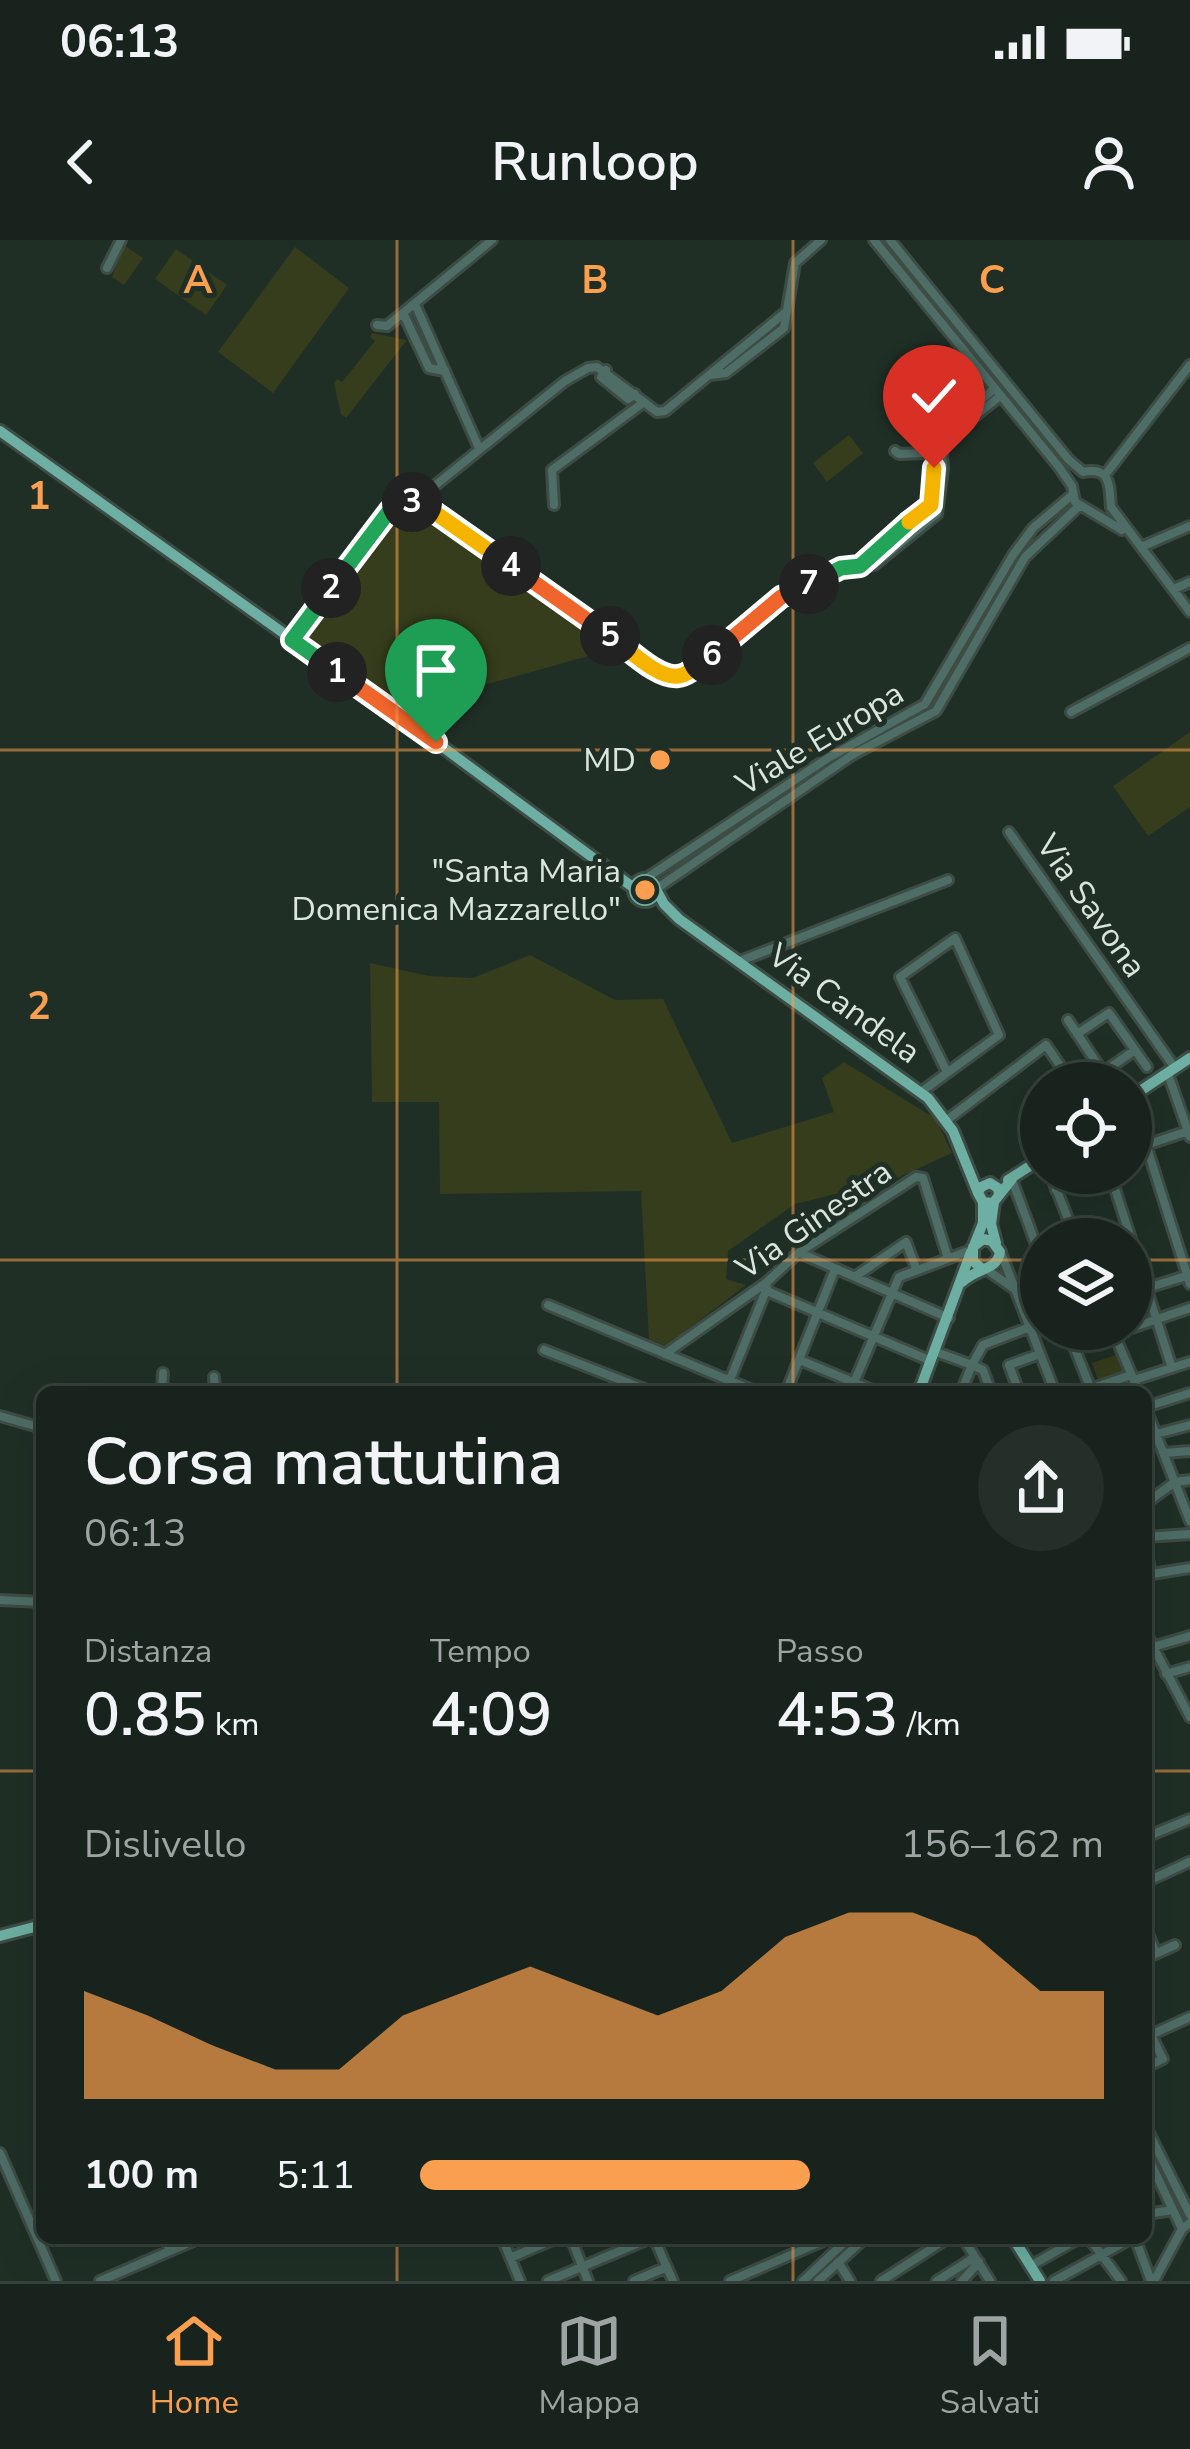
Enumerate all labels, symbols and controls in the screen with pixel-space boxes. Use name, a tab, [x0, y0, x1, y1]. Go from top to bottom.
text: 06:13	[60, 12, 179, 73]
text: Runloop	[491, 125, 699, 199]
icon: back	[48, 129, 114, 195]
icon: person	[1076, 129, 1142, 195]
text: A	[183, 254, 213, 307]
text: B	[582, 254, 608, 307]
text: C	[979, 254, 1005, 307]
pin	[883, 345, 985, 468]
icon: check	[901, 363, 967, 429]
text: 1	[27, 470, 51, 523]
pin: 3	[382, 472, 442, 532]
text: 3	[402, 479, 422, 524]
pin: 4	[481, 536, 541, 596]
text: 4	[501, 543, 521, 588]
pin: 7	[779, 554, 839, 614]
pin: 2	[301, 558, 361, 618]
text: 7	[799, 561, 819, 606]
text: 2	[321, 565, 341, 610]
pin: 5	[580, 606, 640, 666]
text: 5	[600, 613, 620, 658]
pin	[385, 619, 487, 742]
pin: 6	[682, 625, 742, 685]
text: 6	[702, 632, 722, 677]
icon: arrive	[403, 637, 469, 703]
pin: 1	[307, 642, 367, 702]
text: 1	[327, 649, 347, 694]
street label: Viale Europa	[727, 671, 912, 807]
place label: MD	[583, 738, 636, 783]
marker: MD	[647, 747, 673, 773]
street label: Via Savona	[1025, 825, 1157, 987]
place label: "Santa Maria Domenica Mazzarello"	[291, 849, 621, 932]
marker: "Santa Maria Domenica Mazzarello"	[632, 877, 658, 903]
street label: Via Candela	[758, 933, 929, 1075]
text: 2	[27, 980, 51, 1033]
map controls	[1020, 1062, 1152, 1350]
button: locate	[1020, 1062, 1152, 1194]
street label: Via Ginestra	[726, 1150, 901, 1291]
button: layers	[1020, 1218, 1152, 1350]
text: Corsa mattutina	[84, 1417, 563, 1507]
button: share	[978, 1425, 1104, 1551]
text: 06:13	[84, 1507, 187, 1560]
text: Distanza	[84, 1629, 212, 1674]
text: Tempo	[430, 1629, 531, 1674]
text: Passo	[776, 1629, 864, 1674]
text: 0.85	[84, 1674, 206, 1756]
text: 4:09	[430, 1674, 552, 1756]
text: 4:53	[776, 1674, 898, 1756]
text: km	[206, 1702, 259, 1747]
text: /km	[898, 1702, 961, 1747]
text: Dislivello	[84, 1818, 246, 1871]
text: 156–162 m	[901, 1818, 1104, 1871]
text: 100 m	[84, 2149, 199, 2202]
text: 5:11	[276, 2149, 355, 2202]
tab: Home	[150, 2308, 239, 2425]
tab: Mappa	[539, 2308, 640, 2425]
tab: Salvati	[940, 2308, 1040, 2425]

